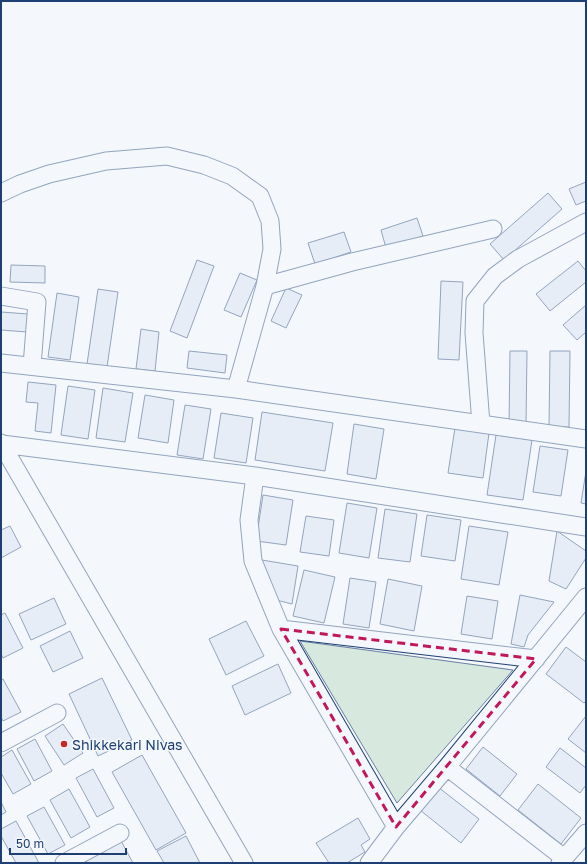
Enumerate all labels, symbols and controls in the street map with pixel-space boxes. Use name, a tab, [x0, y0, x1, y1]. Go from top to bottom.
place label: Shikkekari Nivas	[72, 736, 183, 753]
marker: Shikkekari Nivas	[59, 739, 69, 749]
scale bar	[10, 830, 126, 856]
text: 50 m	[16, 836, 44, 851]

